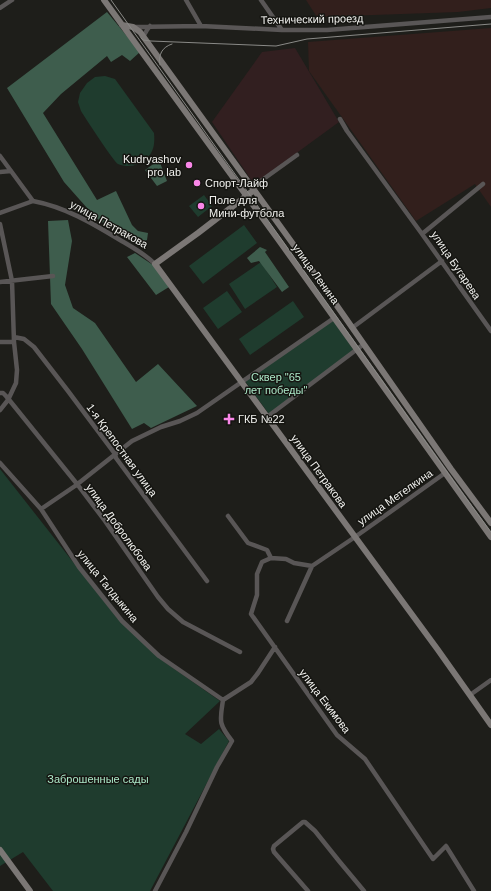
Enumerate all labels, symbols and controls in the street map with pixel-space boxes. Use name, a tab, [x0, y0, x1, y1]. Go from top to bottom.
street label: Технический проезд	[261, 12, 364, 26]
place label: Kudryashov pro lab	[123, 153, 181, 178]
marker: Kudryashov pro lab	[184, 160, 194, 170]
place label: Спорт-Лайф	[205, 177, 268, 189]
marker: Спорт-Лайф	[192, 178, 202, 188]
place label: Поле для Мини-футбола	[209, 194, 285, 219]
street label: улица Петракова	[68, 198, 151, 251]
marker: Поле для Мини-футбола	[196, 201, 206, 211]
street label: улица Бугарева	[429, 229, 484, 302]
street label: улица Ленина	[290, 242, 342, 307]
park label: Сквер "65 лет победы"	[245, 371, 307, 396]
street label: 1-я Крепостная улица	[84, 401, 160, 499]
marker: ГКБ №22	[223, 413, 235, 425]
place label: ГКБ №22	[238, 413, 285, 425]
street label: улица Петракова	[289, 432, 350, 510]
street label: улица Метелкина	[355, 466, 435, 527]
street label: улица Добролюбова	[84, 481, 155, 573]
street label: улица Талдыкина	[75, 547, 141, 625]
street label: улица Екимова	[297, 667, 354, 736]
park label: Заброшенные сады	[47, 773, 149, 785]

